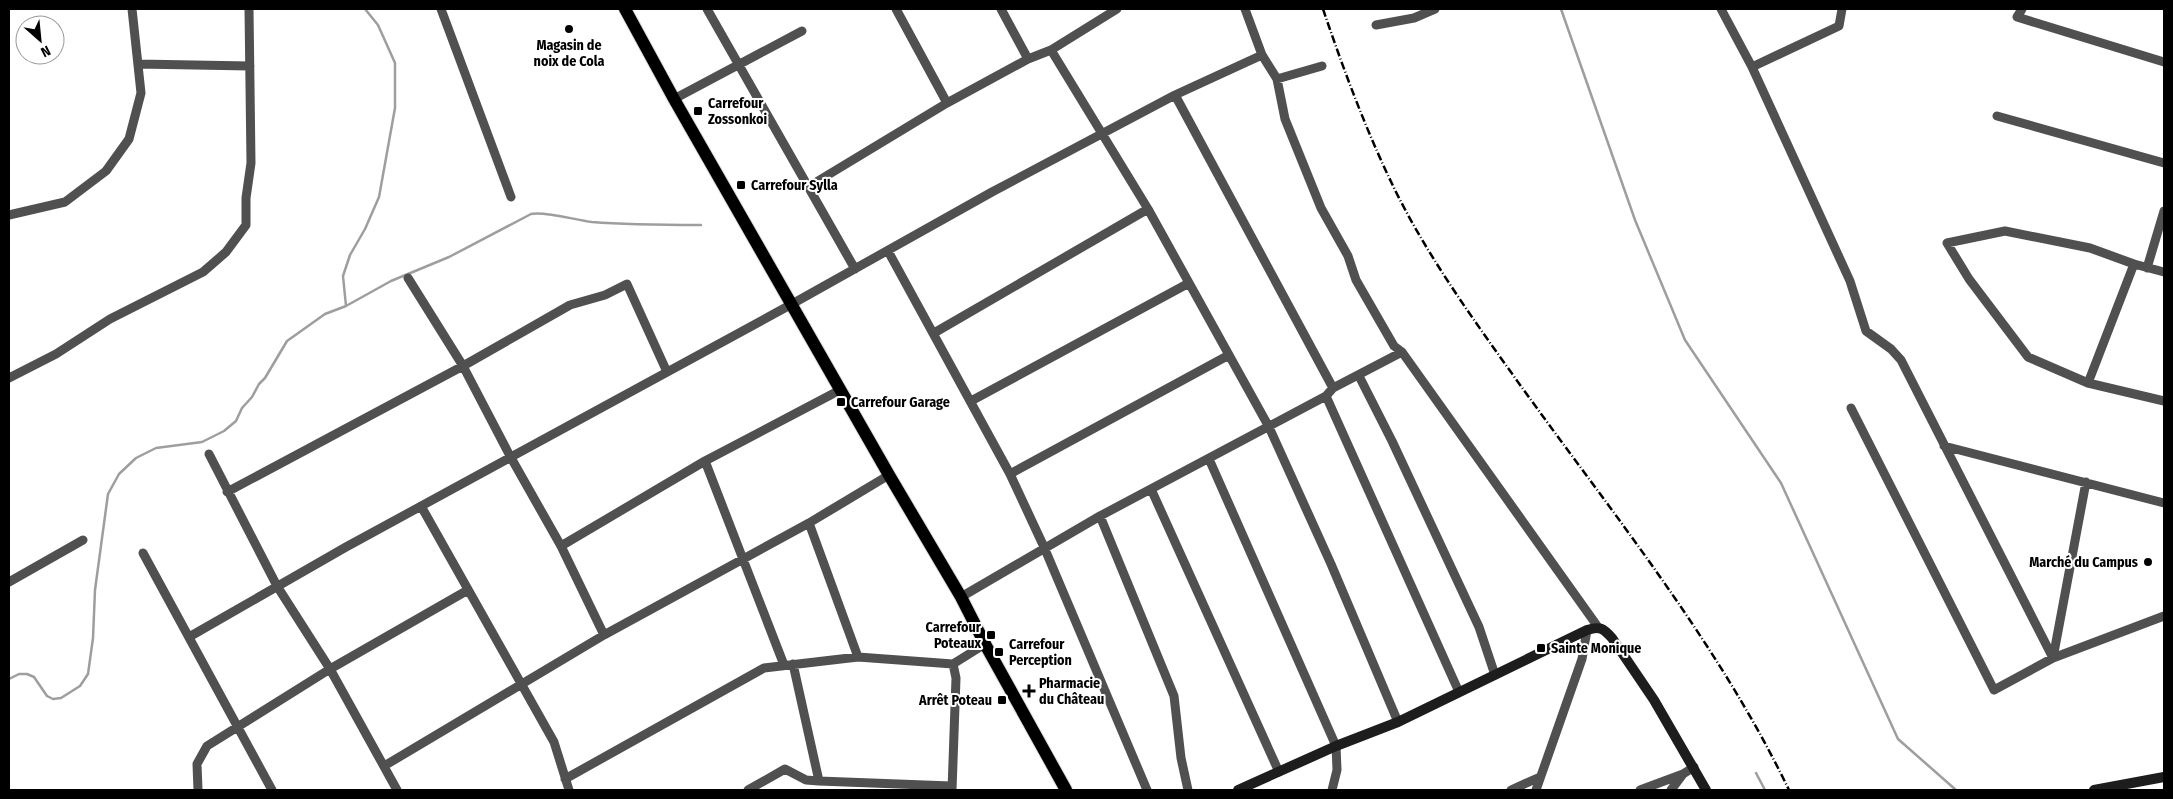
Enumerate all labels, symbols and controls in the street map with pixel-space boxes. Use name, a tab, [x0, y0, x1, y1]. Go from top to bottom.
north arrow	[15, 15, 65, 65]
marker: Magasin de noix de Cola	[563, 23, 575, 35]
place label: Magasin de noix de Cola	[534, 37, 604, 70]
text: N	[38, 42, 53, 61]
place label: Carrefour Zossonkoi	[708, 95, 767, 128]
marker: Carrefour Zossonkoi	[692, 105, 704, 117]
place label: Carrefour Sylla	[751, 177, 838, 194]
marker: Carrefour Sylla	[735, 179, 747, 191]
place label: Carrefour Garage	[851, 394, 950, 411]
marker: Carrefour Garage	[835, 396, 847, 408]
place label: Marché du Campus	[2029, 554, 2138, 571]
marker: Marché du Campus	[2142, 556, 2154, 568]
place label: Carrefour Poteaux	[926, 619, 982, 652]
marker: Carrefour Poteaux	[985, 629, 997, 641]
place label: Carrefour Perception	[1009, 636, 1072, 669]
place label: Sainte Monique	[1551, 640, 1641, 657]
marker: Sainte Monique	[1535, 642, 1547, 654]
marker: Carrefour Perception	[993, 646, 1005, 658]
place label: Pharmacie du Château	[1039, 675, 1104, 708]
marker: Pharmacie du Château	[1023, 685, 1035, 697]
place label: Arrêt Poteau	[918, 692, 992, 709]
marker: Arrêt Poteau	[996, 694, 1008, 706]

